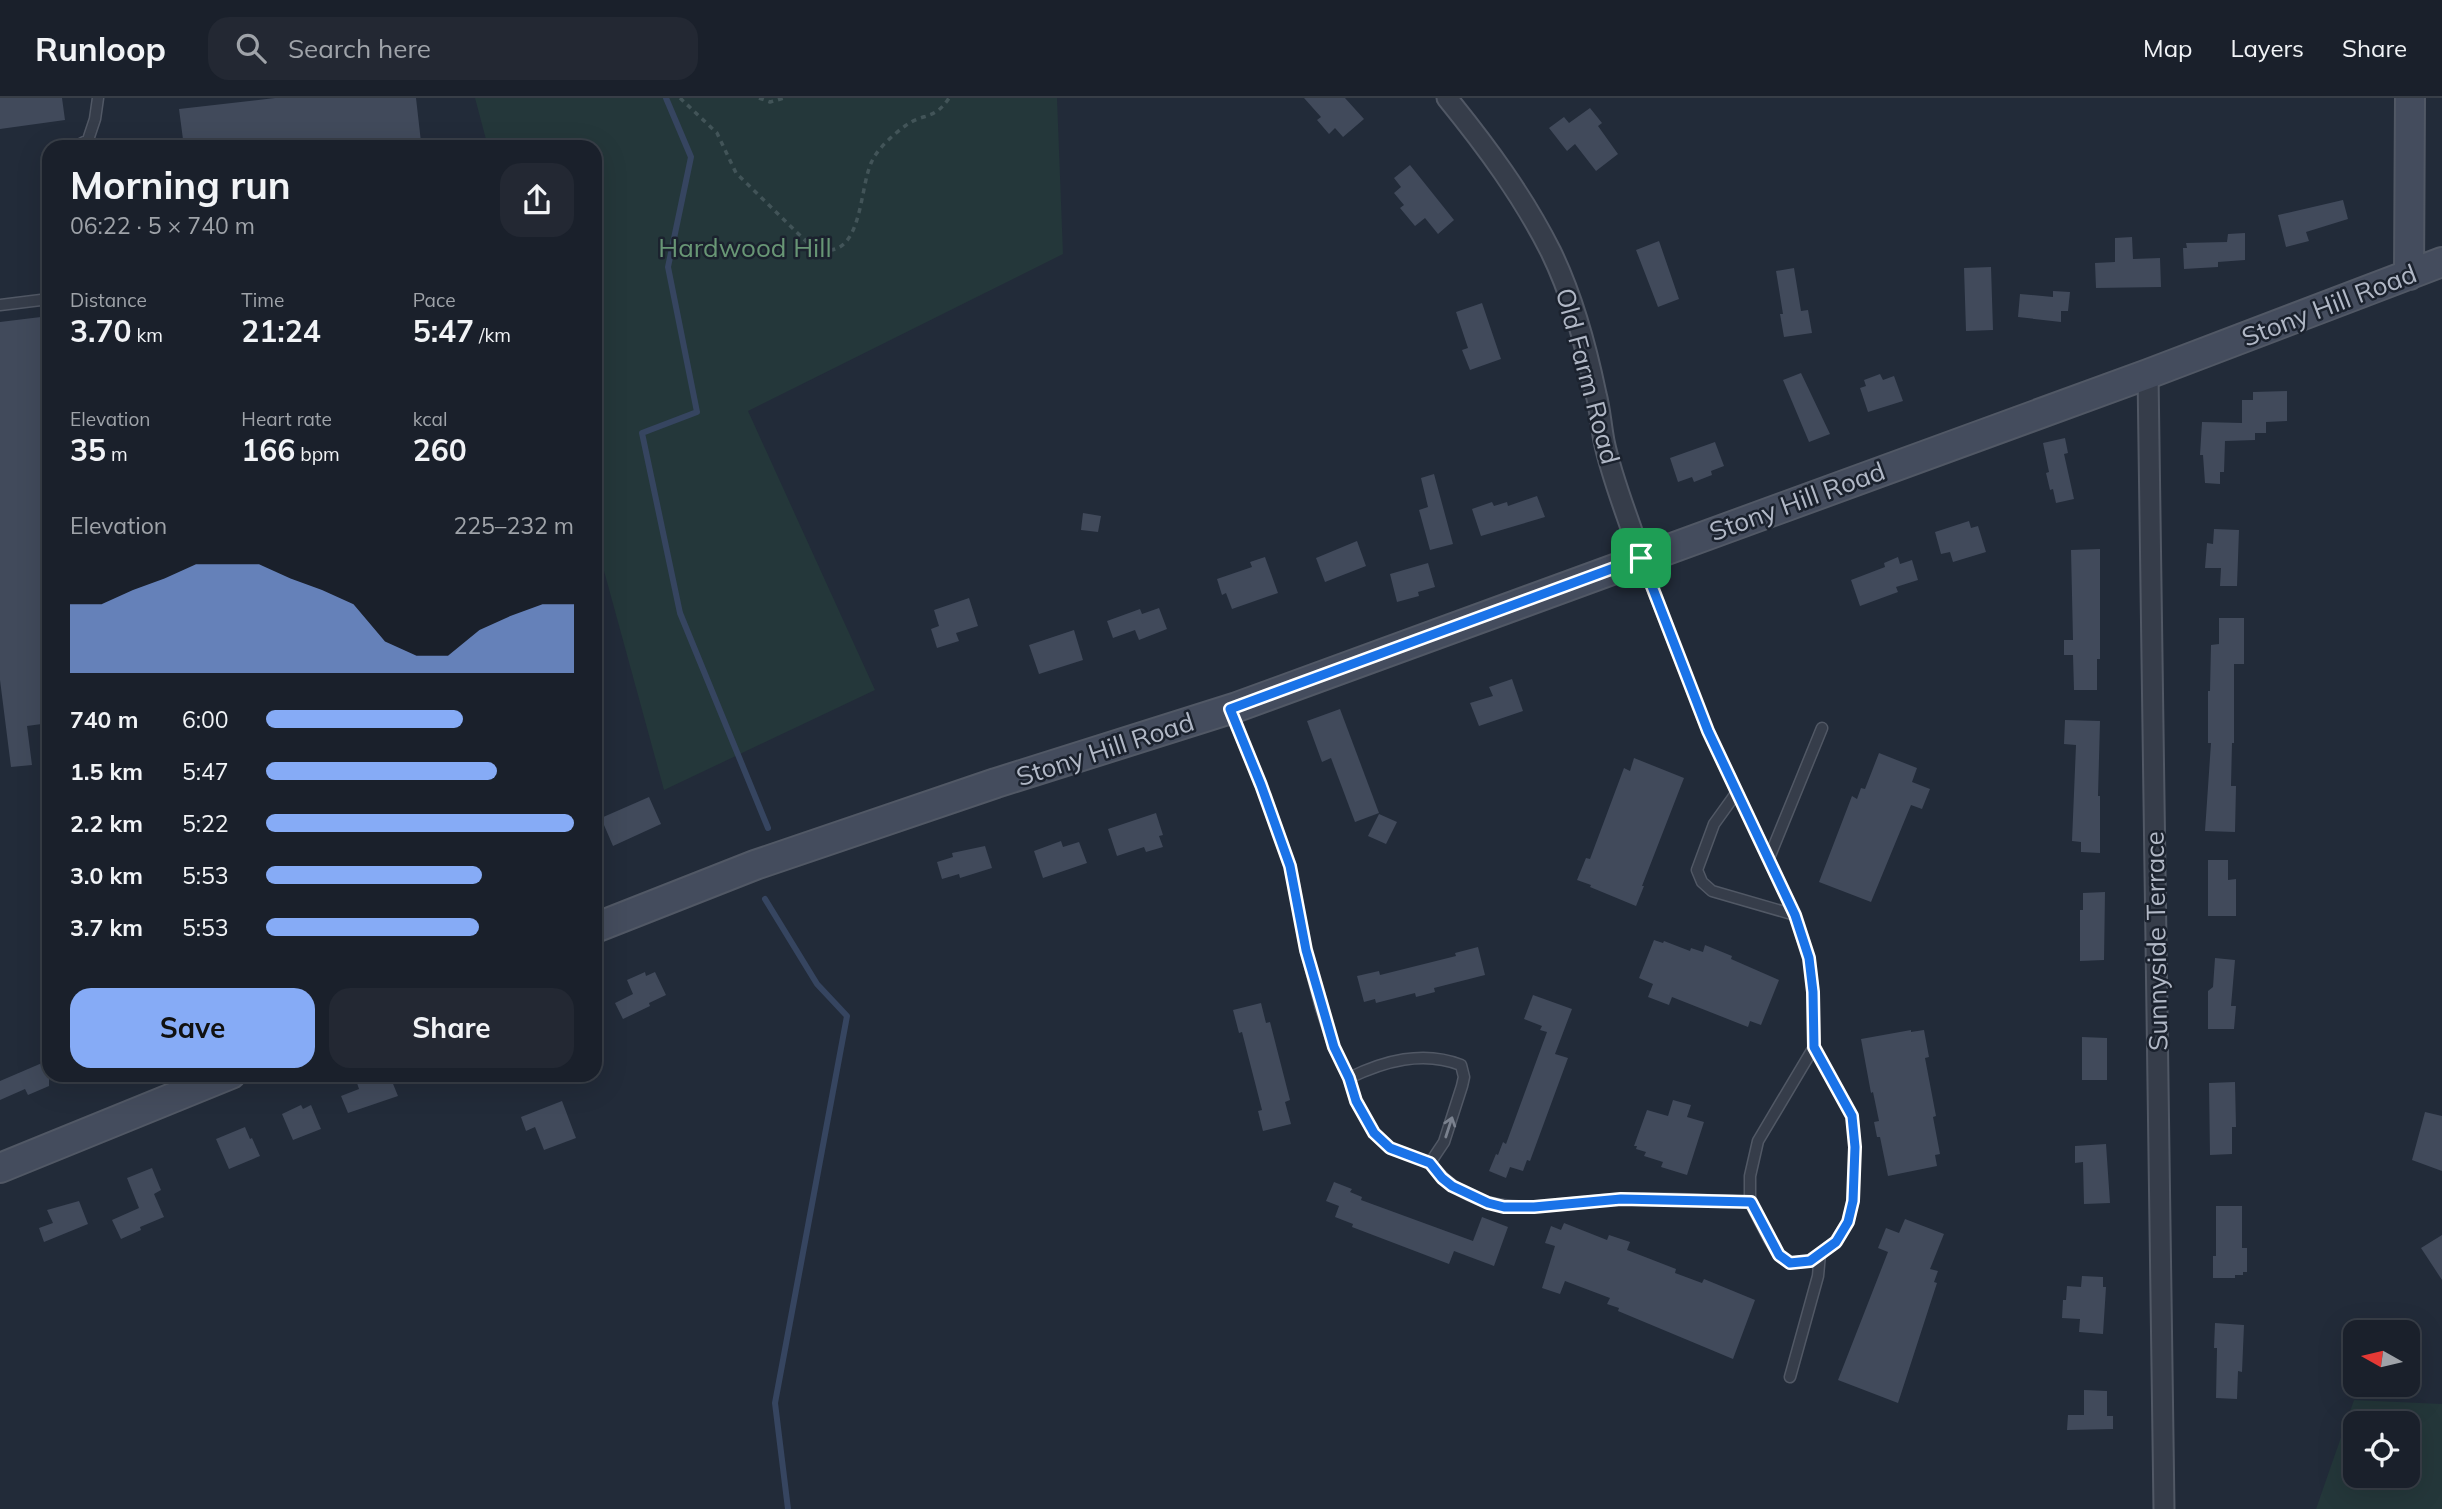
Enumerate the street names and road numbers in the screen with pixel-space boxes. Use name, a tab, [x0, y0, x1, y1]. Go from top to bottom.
street label: Stony Hill Road	[2237, 257, 2421, 353]
street label: Old Farm Road	[1549, 284, 1627, 468]
street label: Stony Hill Road	[1705, 454, 1889, 548]
street label: Stony Hill Road	[1012, 705, 1198, 793]
street label: Sunnyside Terrace	[2138, 831, 2174, 1051]

